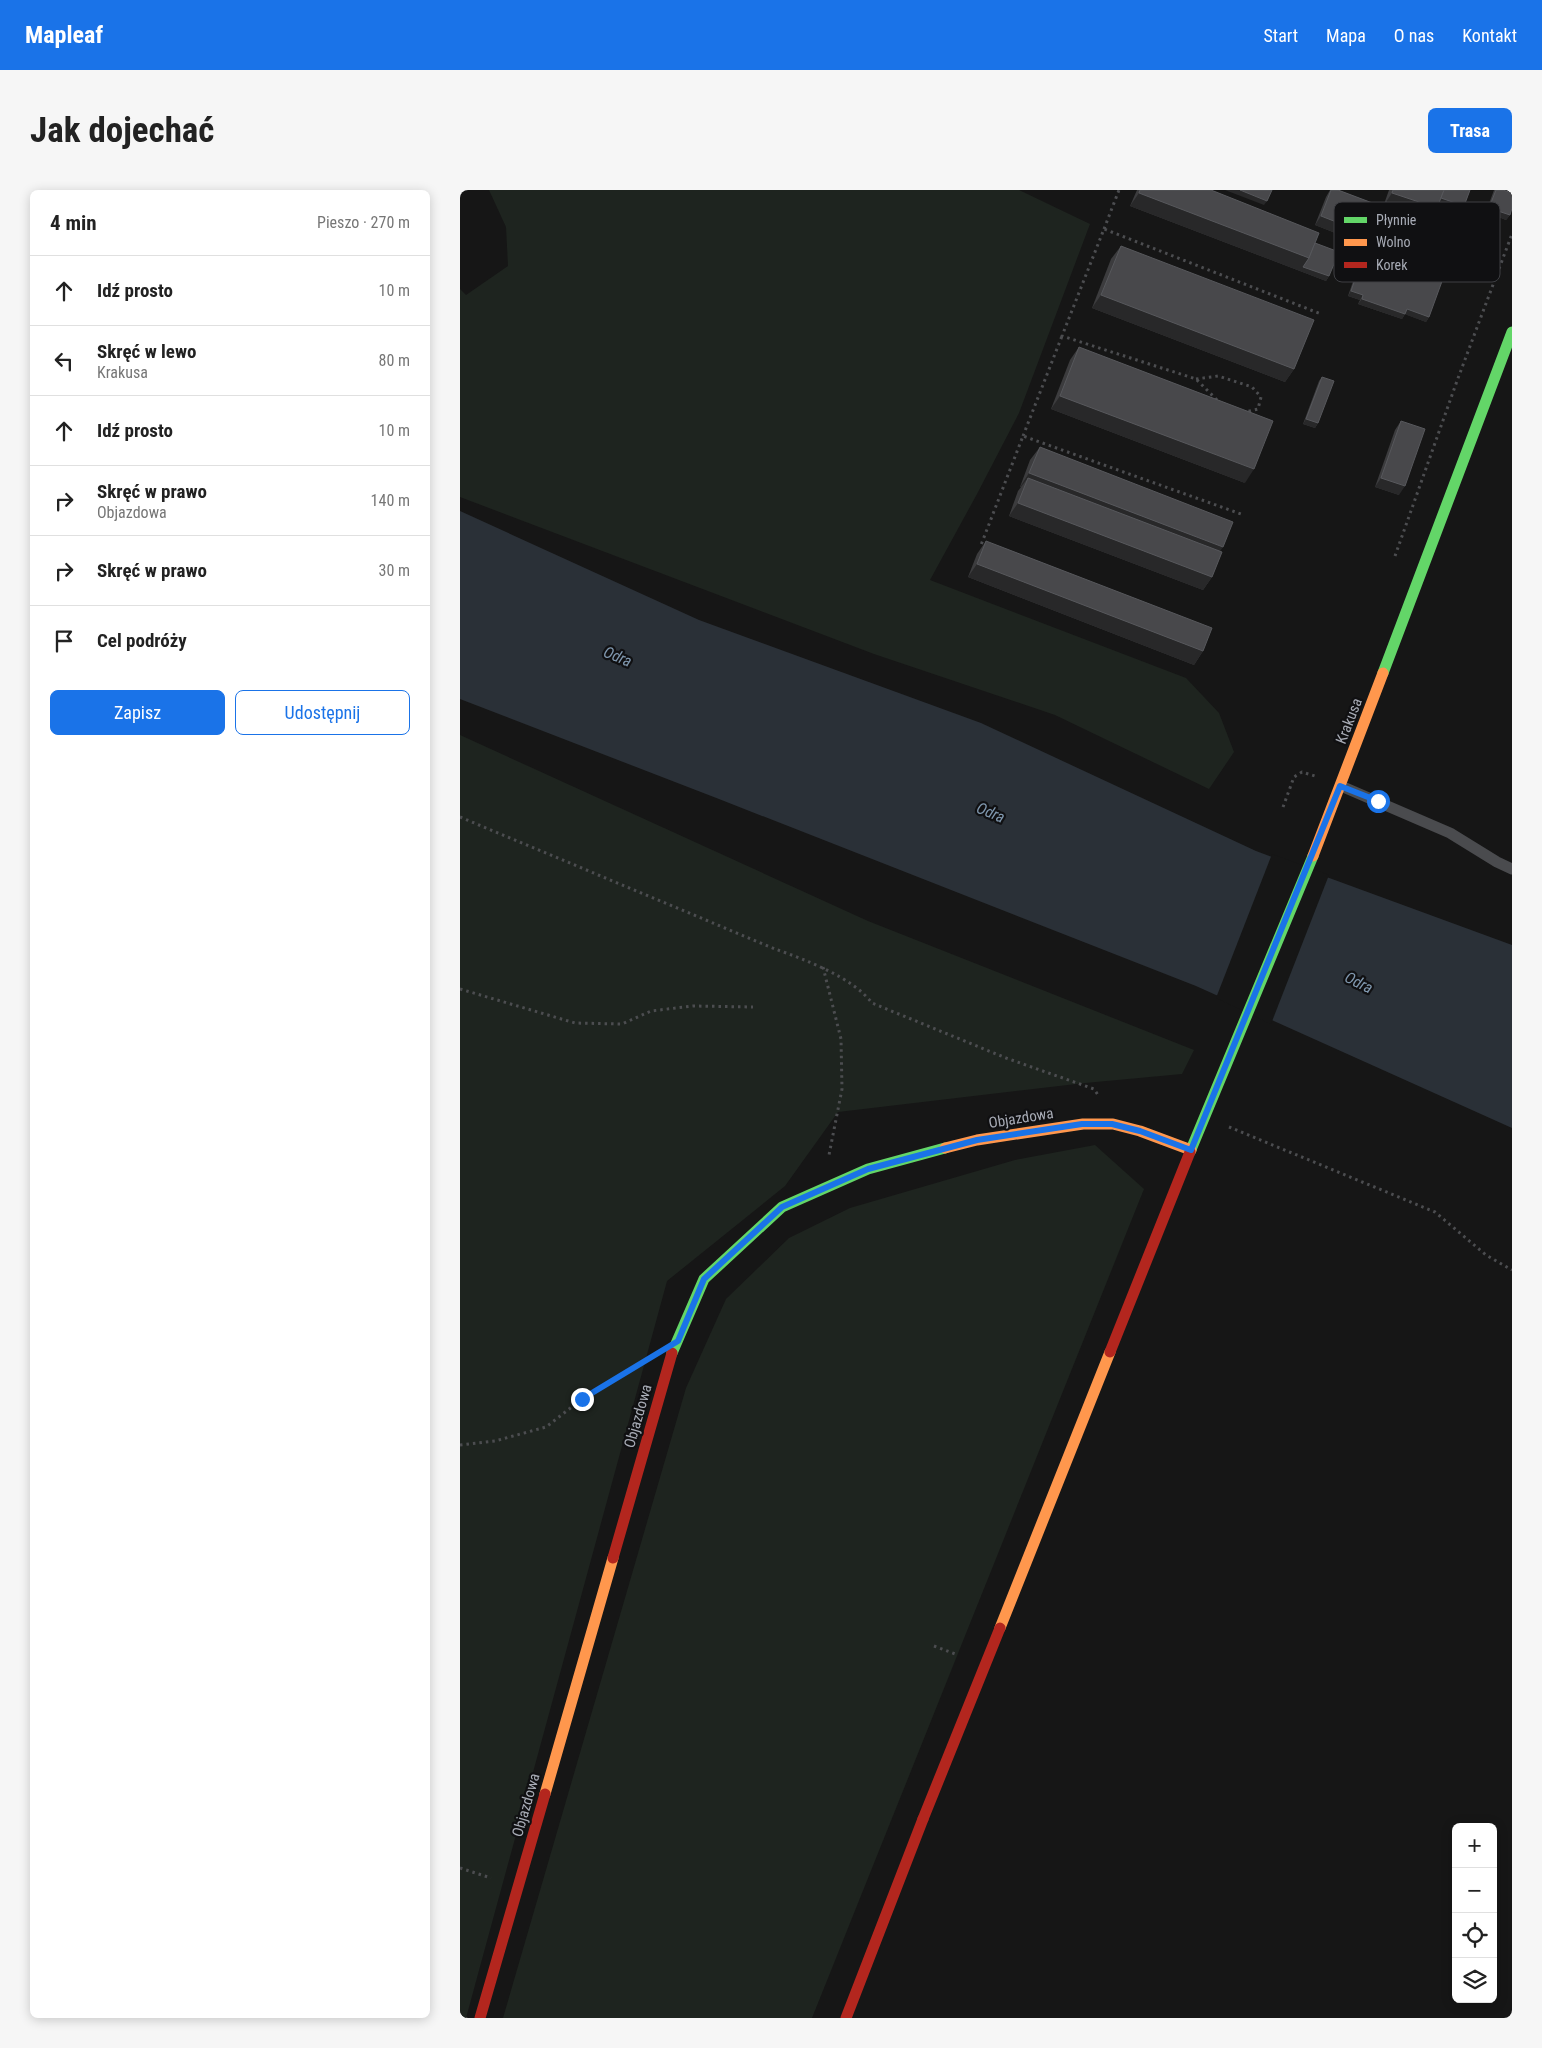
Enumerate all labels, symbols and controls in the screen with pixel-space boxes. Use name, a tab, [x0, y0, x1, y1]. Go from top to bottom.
text: Mapleaf	[25, 21, 103, 49]
text: Start	[1264, 25, 1298, 46]
text: Mapa	[1326, 25, 1366, 46]
text: O nas	[1394, 25, 1434, 46]
text: Kontakt	[1462, 25, 1517, 46]
button: Trasa	[1428, 108, 1512, 153]
text: Jak dojechać	[30, 110, 214, 151]
legend	[1334, 202, 1500, 282]
text: 4 min	[50, 211, 97, 235]
text: Płynnie	[1376, 212, 1417, 228]
text: Pieszo · 270 m	[317, 213, 410, 232]
text: Wolno	[1376, 234, 1411, 250]
text: Korek	[1376, 257, 1408, 273]
icon: ahead	[50, 277, 78, 305]
text: Idź prosto	[97, 279, 173, 302]
text: 10 m	[378, 281, 410, 300]
text: Skręć w lewo	[97, 340, 196, 363]
icon: left	[50, 347, 78, 375]
text: 80 m	[378, 351, 410, 370]
text: Krakusa	[97, 363, 148, 382]
icon: ahead	[50, 417, 78, 445]
text: Idź prosto	[97, 419, 173, 442]
text: 10 m	[378, 421, 410, 440]
text: Skręć w prawo	[97, 480, 207, 503]
icon: right	[50, 487, 78, 515]
text: 140 m	[371, 491, 410, 510]
text: Objazdowa	[97, 503, 167, 522]
icon: right	[50, 557, 78, 585]
text: Skręć w prawo	[97, 559, 207, 582]
text: 30 m	[378, 561, 410, 580]
icon: arrive	[50, 627, 78, 655]
text: Cel podróży	[97, 629, 187, 652]
water label: Odra	[601, 642, 635, 671]
button: Zapisz	[50, 690, 225, 735]
button: Udostępnij	[235, 690, 410, 735]
street label: Krakusa	[1332, 696, 1366, 746]
route start	[1367, 790, 1390, 813]
water label: Odra	[974, 798, 1008, 827]
water label: Odra	[1342, 968, 1376, 997]
street label: Objazdowa	[987, 1104, 1055, 1132]
street label: Objazdowa	[620, 1382, 656, 1450]
route end	[571, 1388, 594, 1411]
street label: Objazdowa	[508, 1771, 544, 1839]
map controls	[1452, 1823, 1497, 2003]
button: +	[1452, 1823, 1497, 1868]
button: −	[1452, 1868, 1497, 1913]
button: locate	[1452, 1913, 1497, 1958]
button: layers	[1452, 1958, 1497, 2003]

